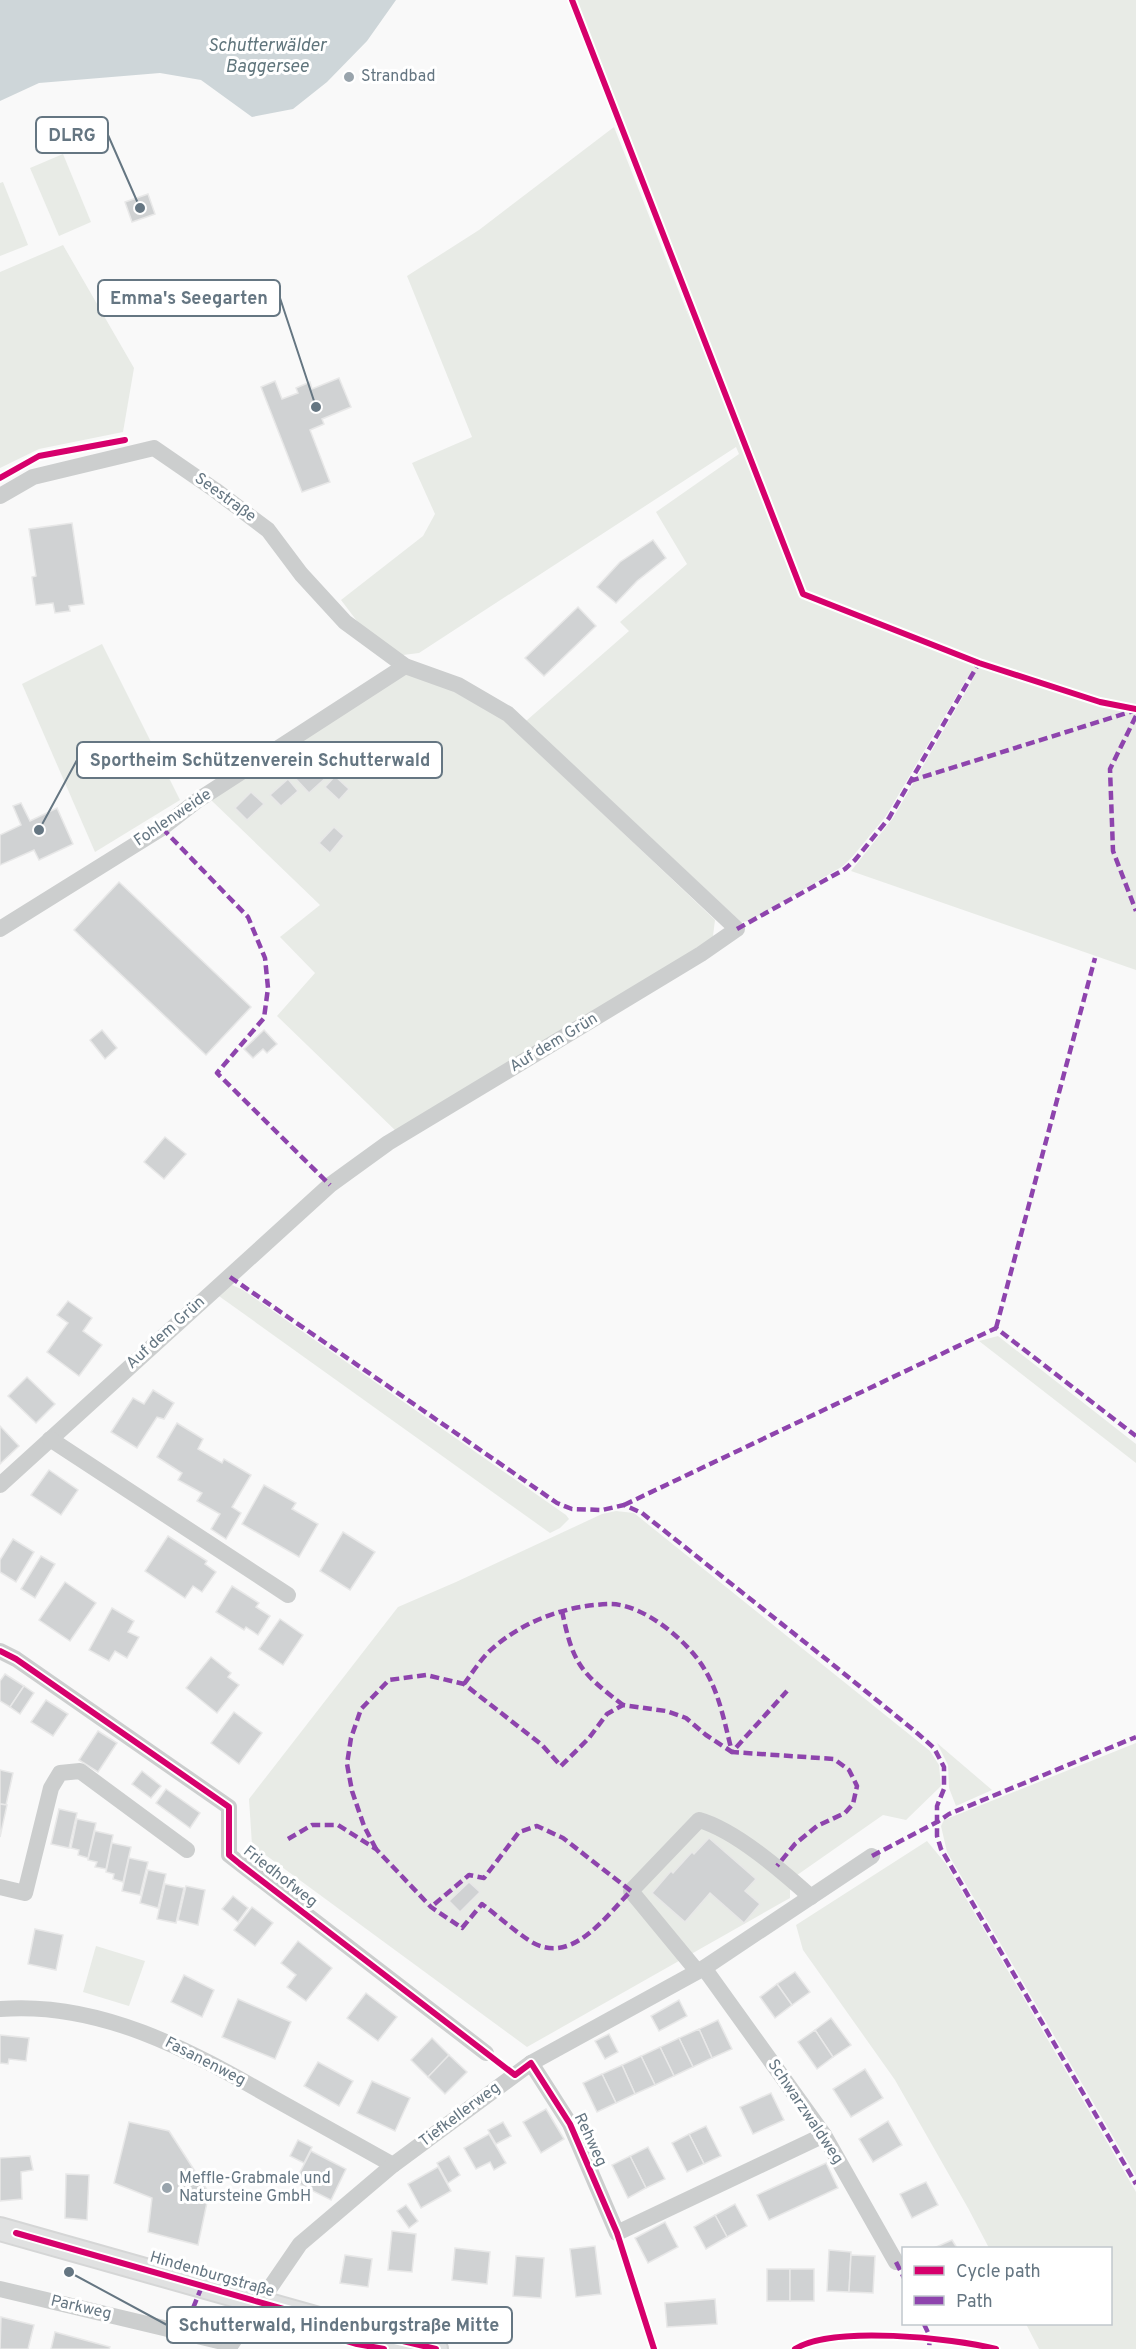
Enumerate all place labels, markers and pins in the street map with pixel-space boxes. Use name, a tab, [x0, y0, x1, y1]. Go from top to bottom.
place label: Strandbad	[361, 67, 435, 87]
marker: Strandbad	[342, 70, 356, 84]
callout: DLRG	[36, 117, 108, 153]
callout: Emma's Seegarten	[98, 280, 280, 316]
callout: Sportheim Schützenverein Schutterwald	[77, 742, 442, 778]
place label: Meffle-Grabmale und Natursteine GmbH	[179, 2169, 331, 2207]
marker: Meffle-Grabmale und Natursteine GmbH	[160, 2181, 174, 2195]
callout: Schutterwald, Hindenburgstraße Mitte	[167, 2307, 512, 2343]

